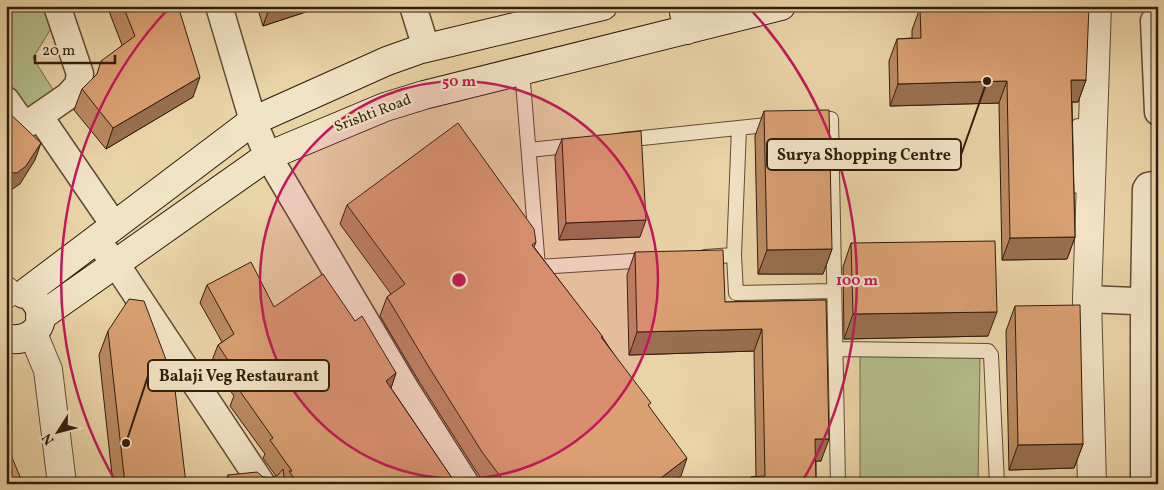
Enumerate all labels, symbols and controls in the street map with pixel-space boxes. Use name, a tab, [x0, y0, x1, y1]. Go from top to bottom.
scale bar	[35, 32, 115, 64]
text: 20 m	[42, 41, 75, 62]
text: 50 m	[442, 72, 476, 93]
street label: Srishti Road	[331, 90, 415, 138]
callout: Surya Shopping Centre	[767, 139, 961, 170]
text: Surya Shopping Centre	[777, 145, 951, 167]
centre of rings	[450, 271, 468, 289]
text: 100 m	[836, 271, 879, 292]
callout: Balaji Veg Restaurant	[148, 360, 329, 391]
text: Balaji Veg Restaurant	[159, 366, 319, 388]
north arrow	[32, 408, 82, 458]
text: N	[38, 429, 59, 448]

